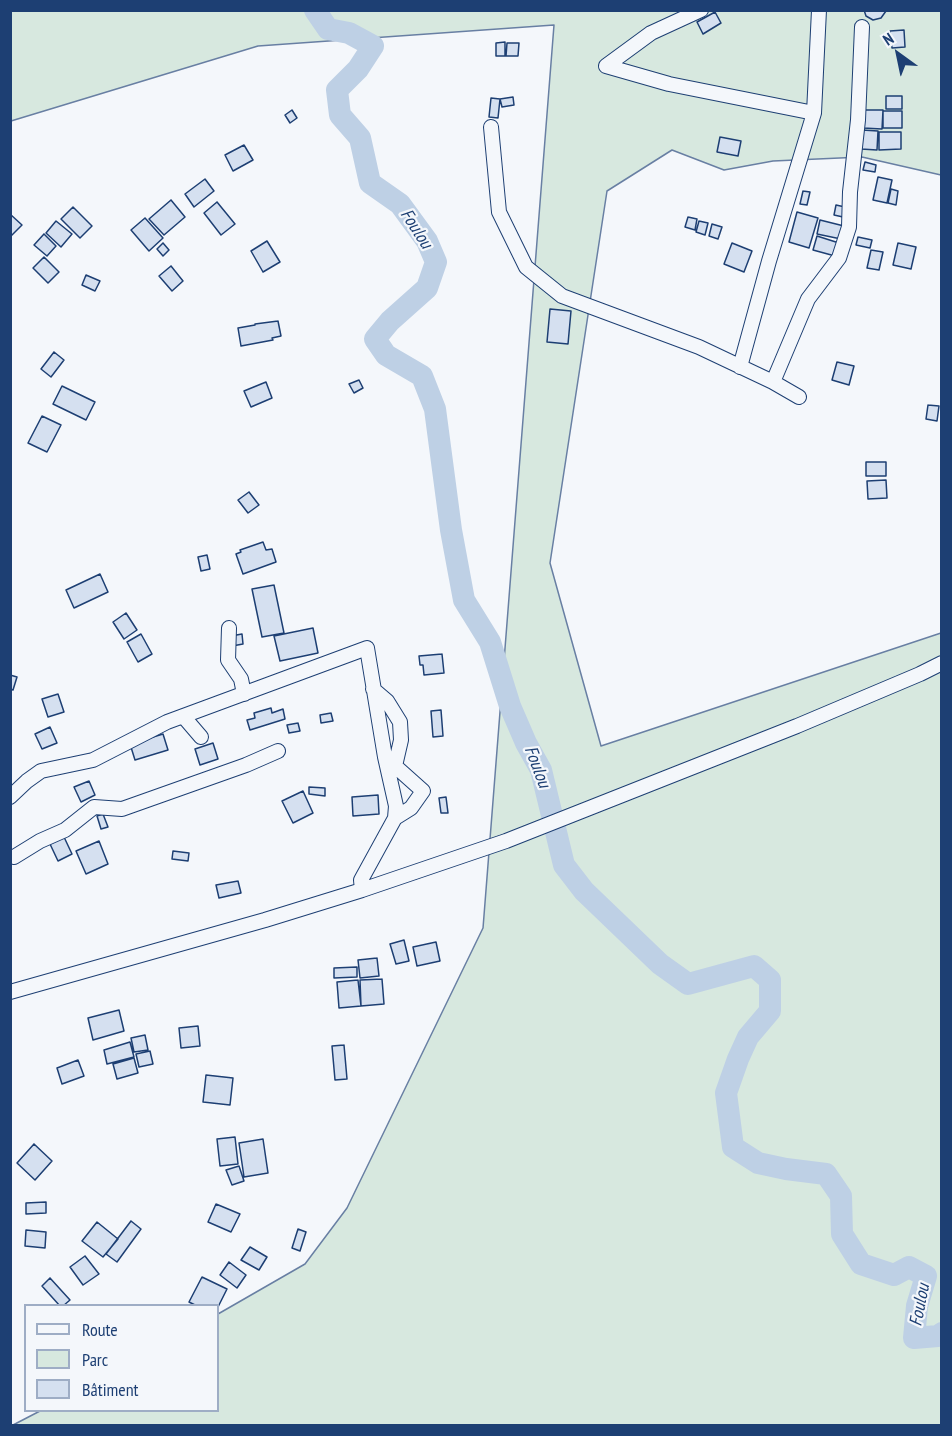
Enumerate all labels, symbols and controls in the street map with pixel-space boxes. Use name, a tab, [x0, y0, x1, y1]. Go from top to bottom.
north arrow	[868, 24, 928, 84]
text: N	[879, 28, 897, 50]
water label: Foulou	[395, 205, 437, 253]
water label: Foulou	[519, 743, 555, 791]
water label: Foulou	[905, 1282, 935, 1328]
legend	[24, 1304, 219, 1412]
text: Route	[82, 1318, 118, 1341]
text: Parc	[82, 1348, 108, 1371]
text: Bâtiment	[82, 1378, 139, 1401]

